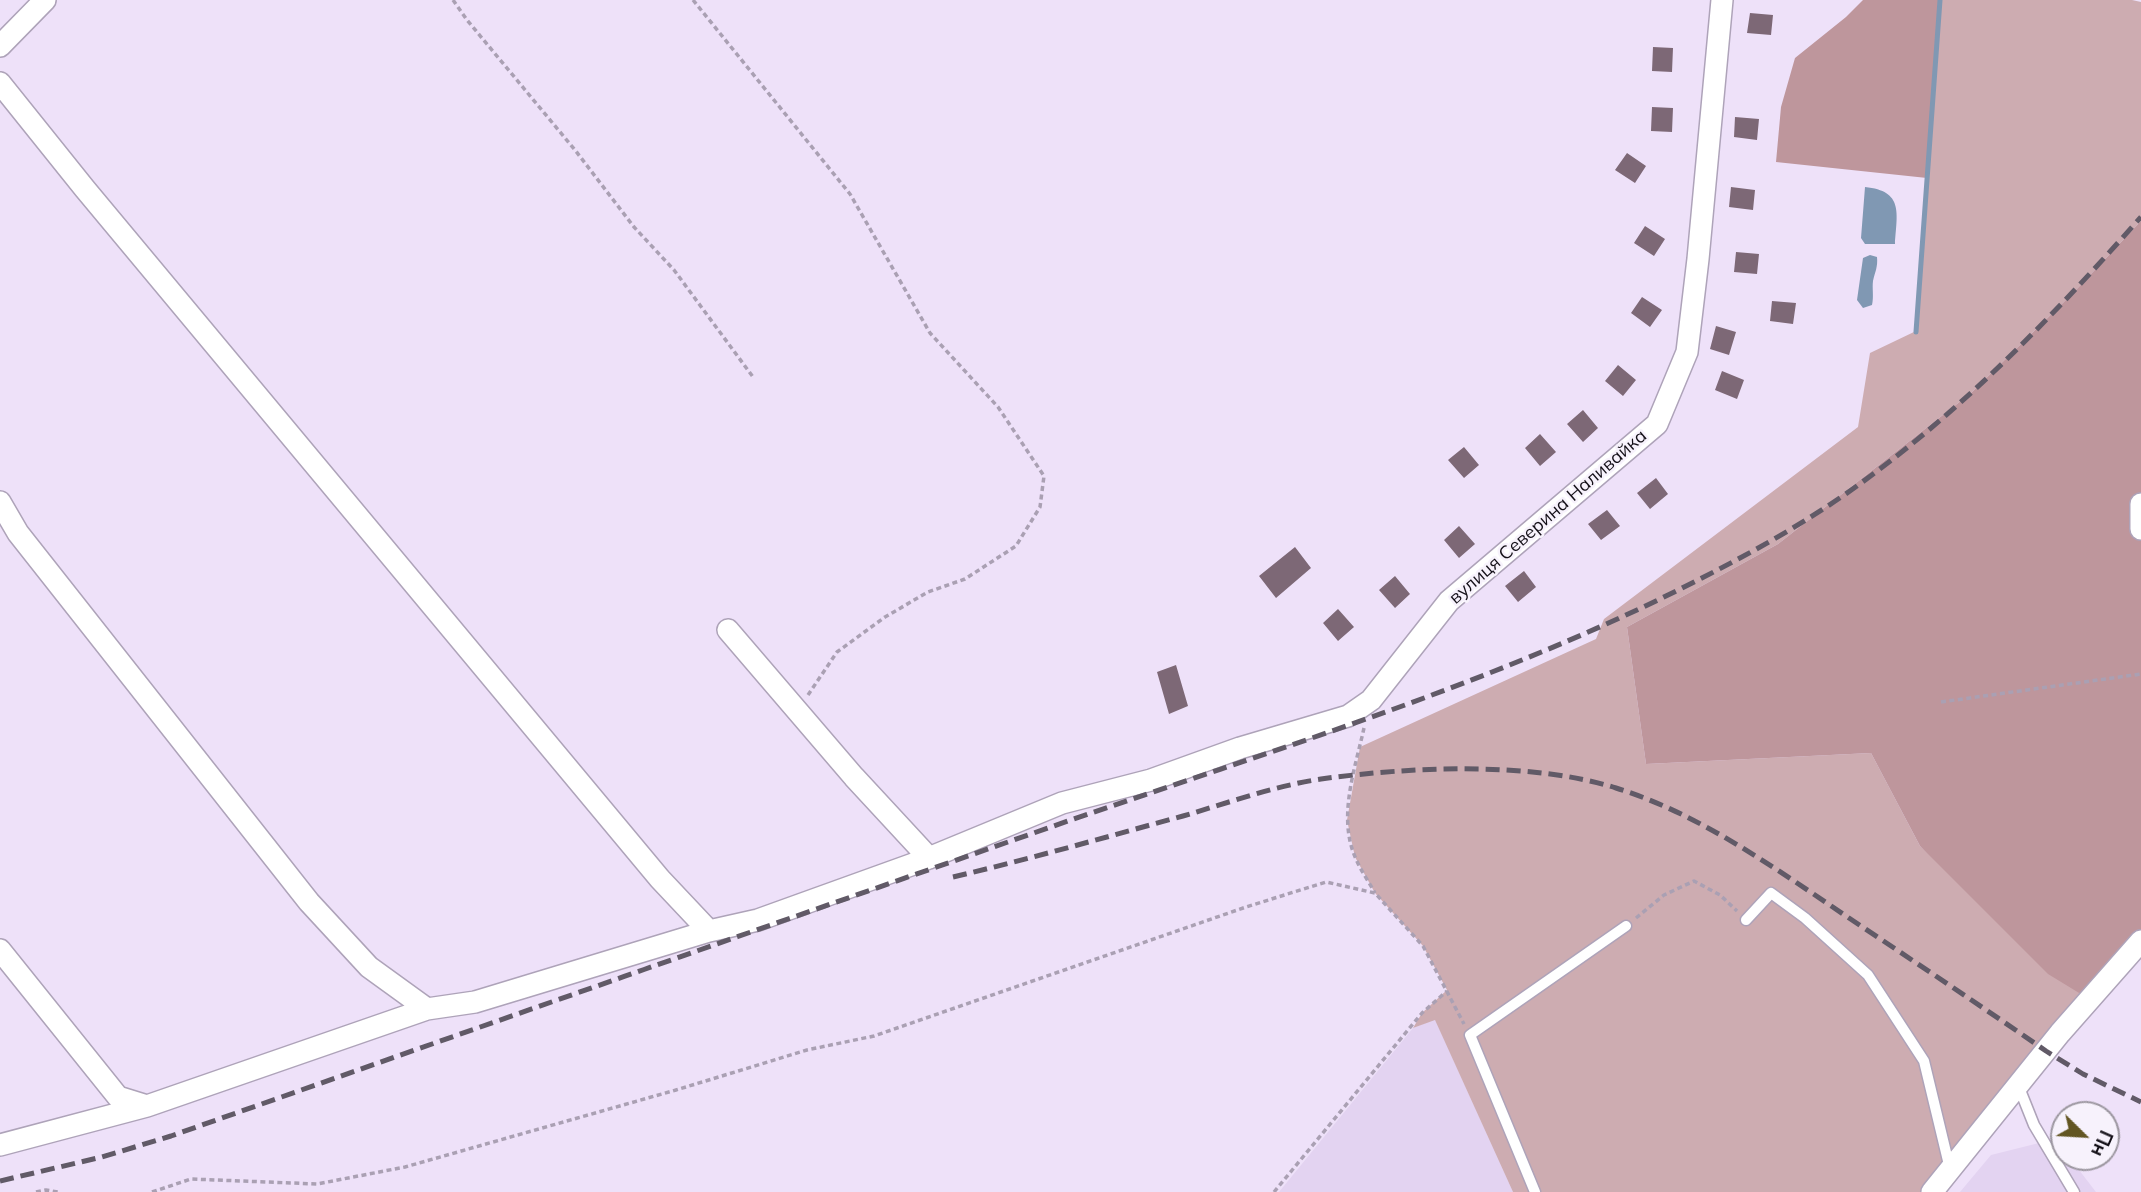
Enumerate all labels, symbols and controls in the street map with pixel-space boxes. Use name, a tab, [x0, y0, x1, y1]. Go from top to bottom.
street label: вулиця Северина Наливайка	[1445, 425, 1651, 609]
north arrow	[2050, 1101, 2120, 1171]
text: Пн	[2086, 1127, 2119, 1161]

